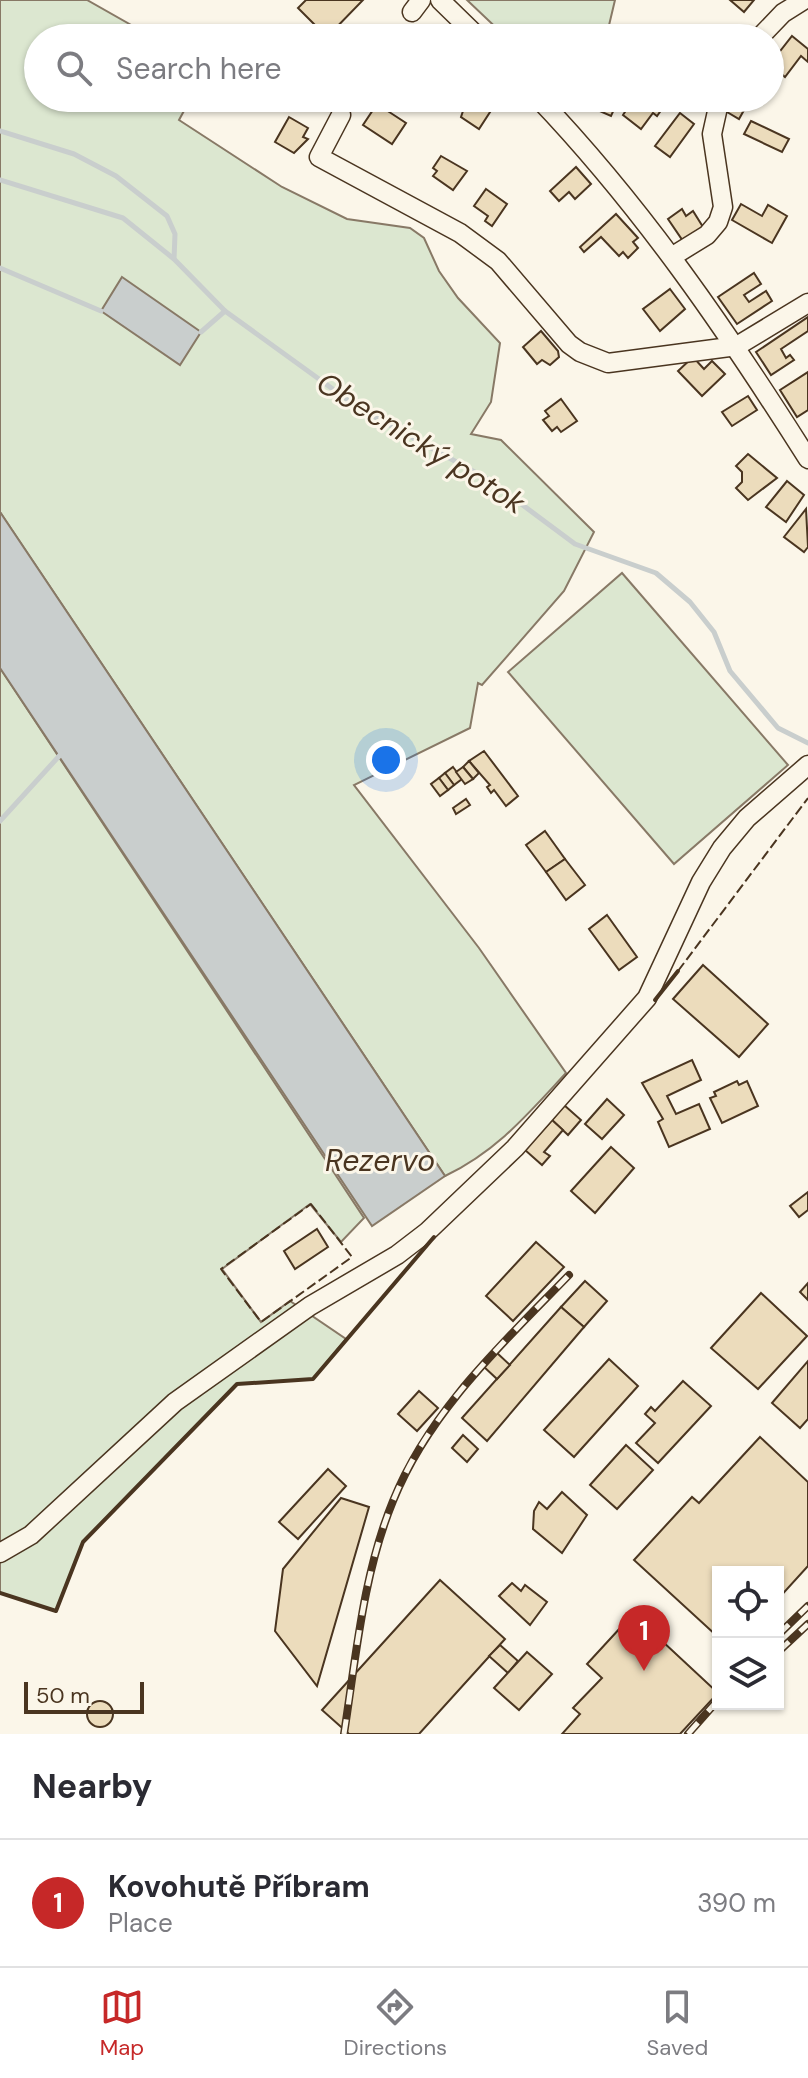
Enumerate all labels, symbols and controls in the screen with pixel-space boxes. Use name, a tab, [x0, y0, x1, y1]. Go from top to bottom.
search box	[24, 24, 784, 112]
icon: search	[52, 46, 96, 90]
text: Search here	[116, 49, 282, 88]
water label: Obecnický potok	[310, 363, 534, 523]
your location	[366, 740, 406, 780]
water label: Rezervo	[325, 1141, 435, 1180]
map controls	[712, 1566, 784, 1710]
button: locate	[712, 1566, 784, 1638]
pin: 1	[618, 1605, 670, 1671]
button: layers	[712, 1638, 784, 1710]
scale bar	[24, 1678, 144, 1714]
text: 50 m	[36, 1681, 90, 1710]
text: Nearby	[32, 1764, 152, 1809]
text: Kovohutě Příbram	[108, 1867, 370, 1906]
text: 1	[53, 1886, 63, 1920]
text: 390 m	[697, 1886, 776, 1920]
text: Place	[108, 1906, 173, 1940]
tab: Map	[100, 1985, 144, 2062]
tab: Directions	[344, 1985, 447, 2062]
tab: Saved	[647, 1985, 708, 2062]

